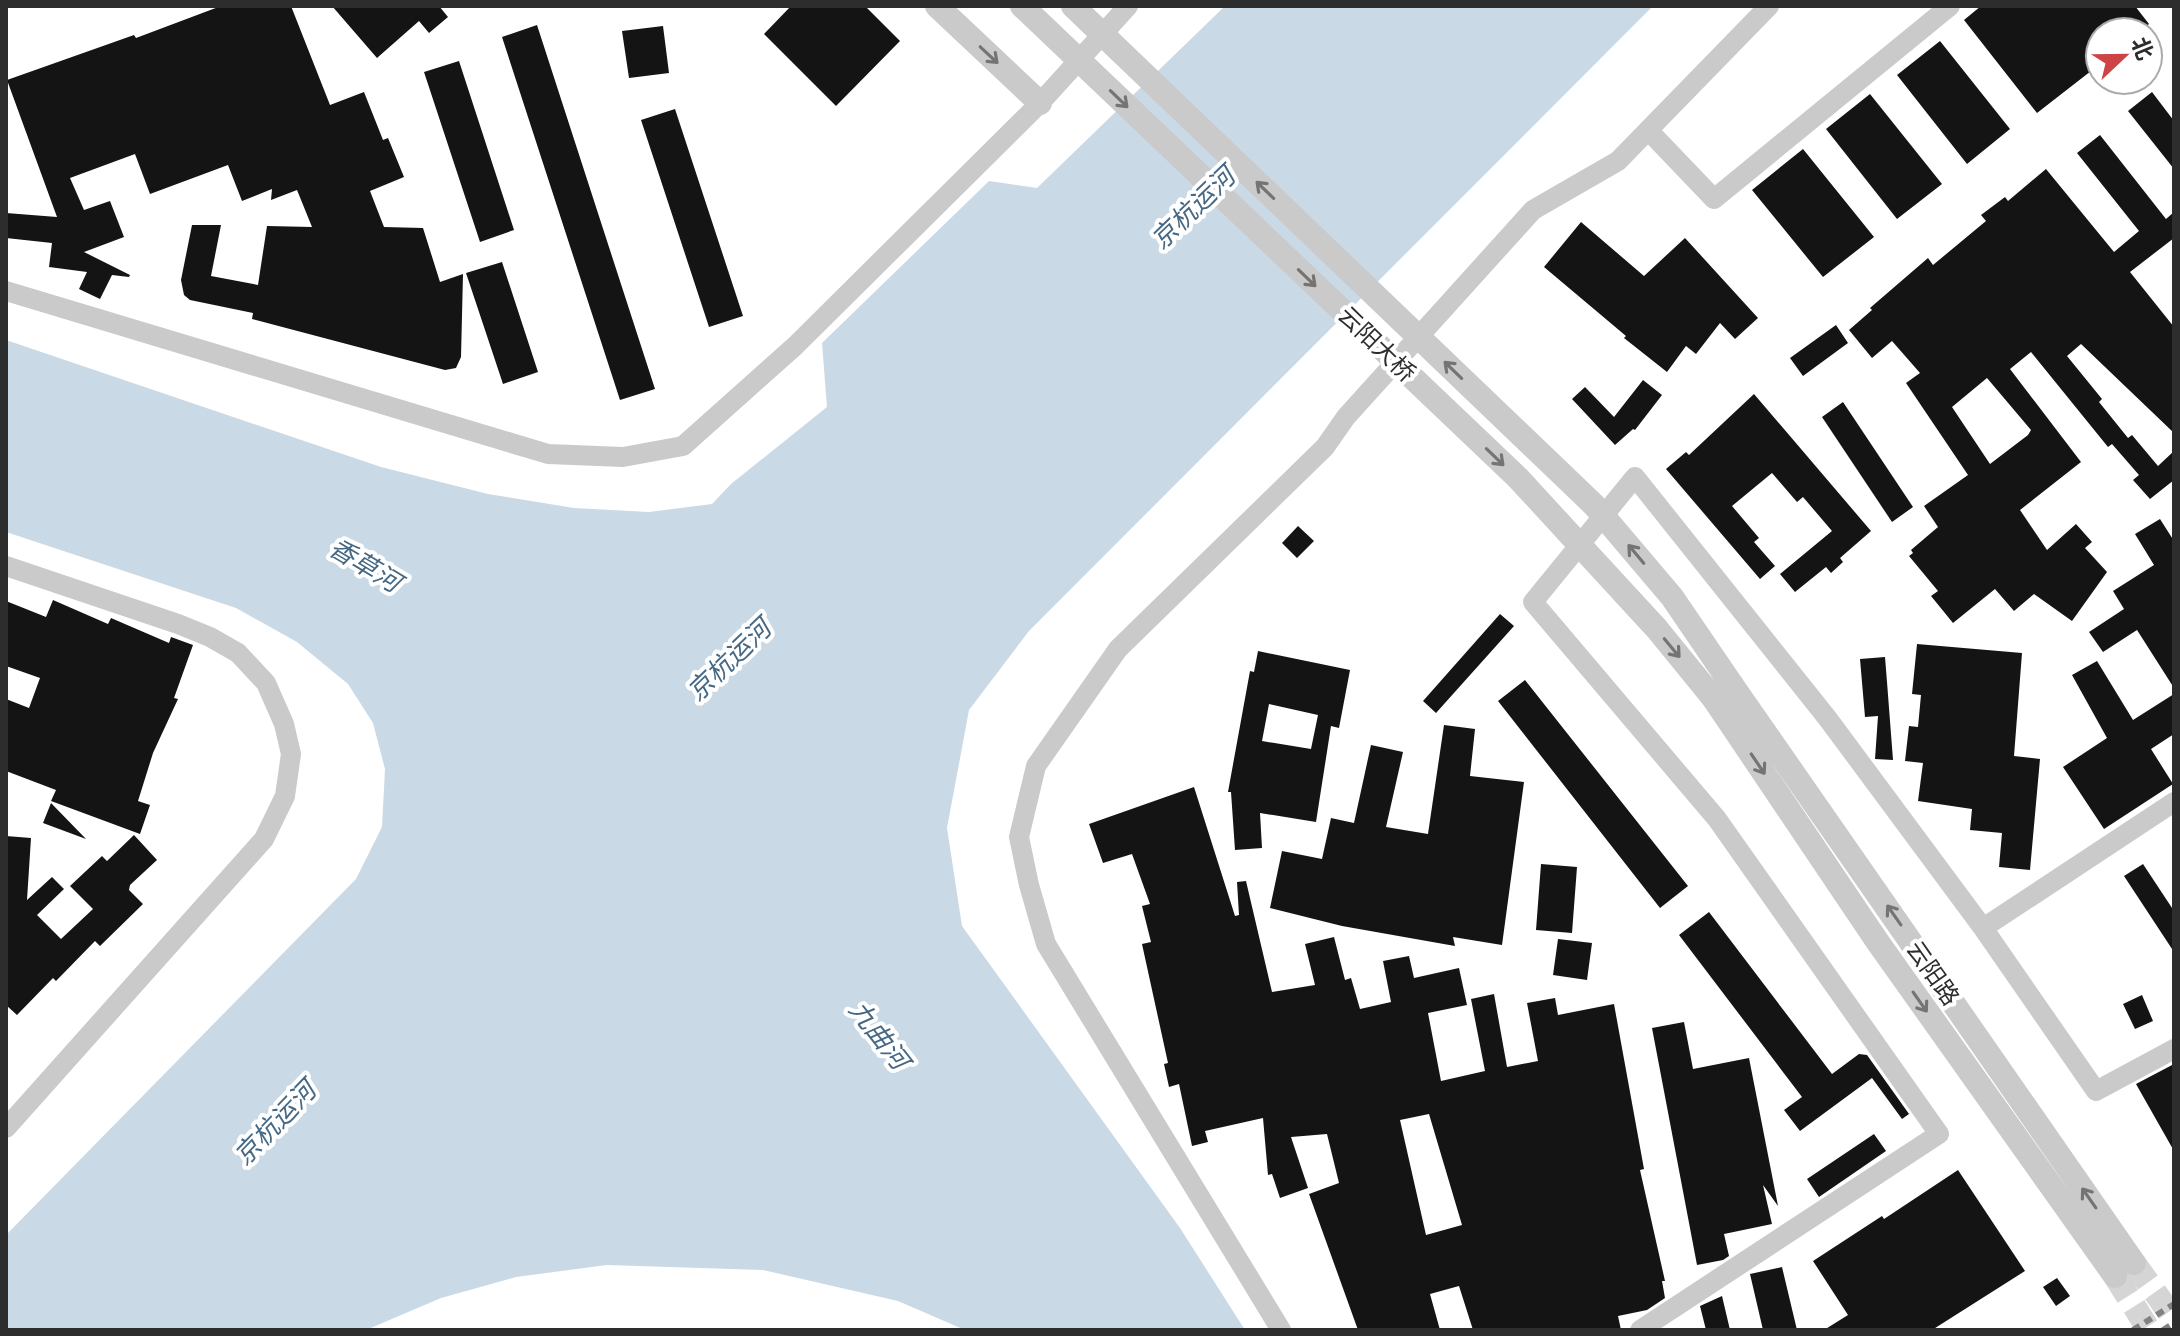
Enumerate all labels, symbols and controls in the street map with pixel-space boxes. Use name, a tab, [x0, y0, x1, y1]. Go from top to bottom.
north arrow	[2084, 16, 2164, 96]
text: 北	[2124, 33, 2161, 65]
one-way arrow	[978, 45, 998, 63]
one-way arrow	[1109, 89, 1129, 108]
water label: 京杭运河	[1143, 155, 1247, 257]
one-way arrow	[1256, 181, 1275, 200]
one-way arrow	[1297, 268, 1316, 287]
street label: 云阳大桥	[1331, 299, 1423, 389]
one-way arrow	[1444, 361, 1463, 380]
one-way arrow	[1485, 447, 1505, 466]
water label: 香草河	[322, 529, 412, 603]
one-way arrow	[1627, 545, 1645, 565]
water label: 京杭运河	[679, 607, 783, 709]
one-way arrow	[1663, 637, 1681, 658]
one-way arrow	[1749, 752, 1766, 774]
one-way arrow	[1886, 905, 1902, 927]
street label: 云阳路	[1899, 934, 1967, 1012]
one-way arrow	[1912, 990, 1928, 1012]
water label: 九曲河	[841, 993, 920, 1081]
water label: 京杭运河	[226, 1069, 328, 1173]
one-way arrow	[2081, 1188, 2097, 1210]

